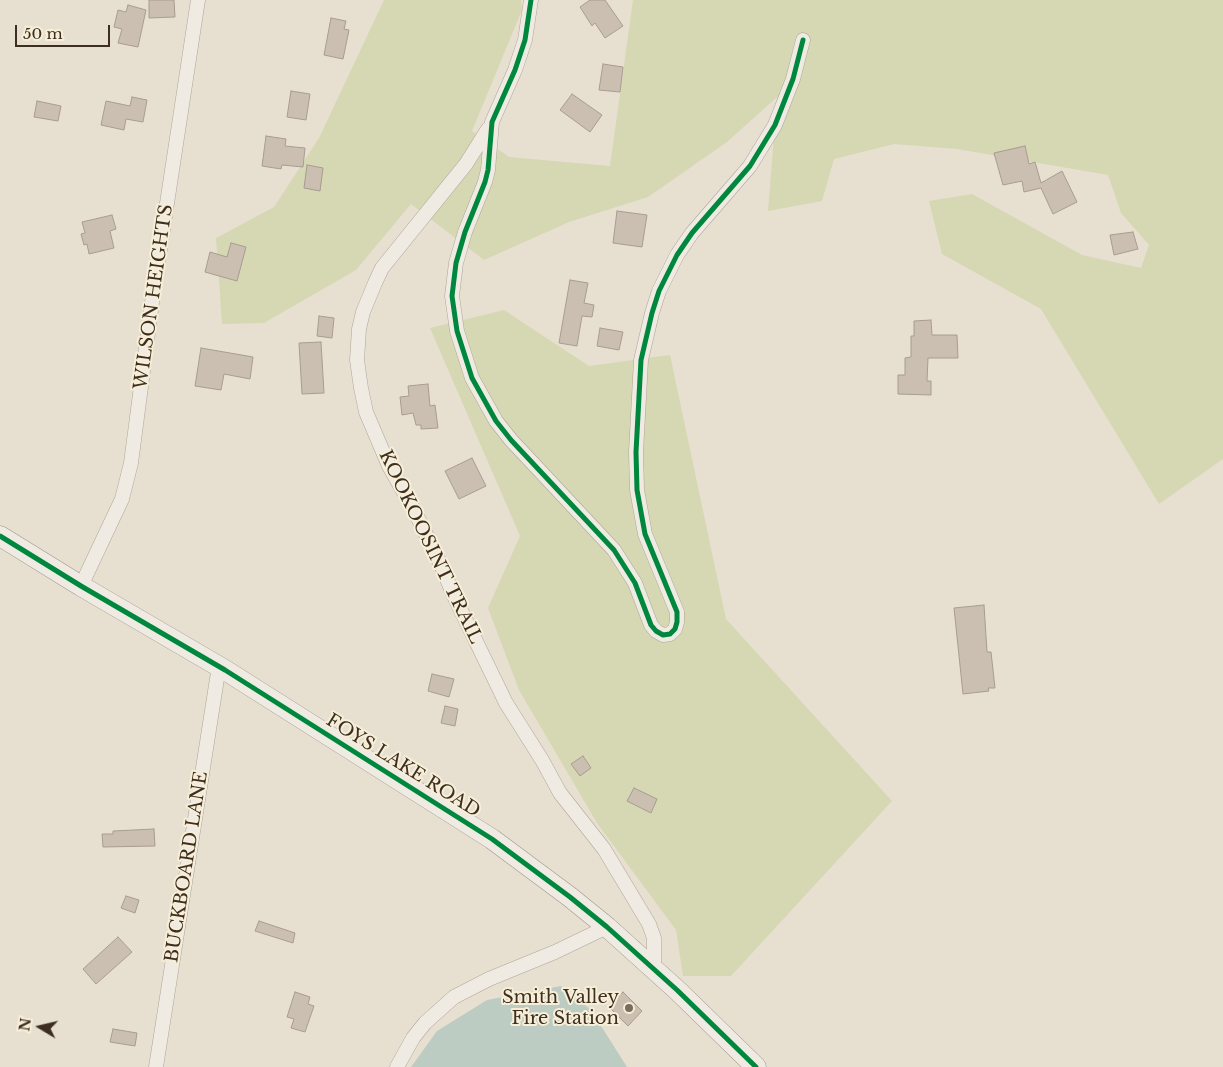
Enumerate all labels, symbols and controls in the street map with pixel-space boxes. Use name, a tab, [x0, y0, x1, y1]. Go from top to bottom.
scale bar	[18, 15, 112, 47]
text: 50 m	[23, 24, 63, 43]
street label: WILSON HEIGHTS	[130, 203, 178, 391]
street label: KOOKOOSINT TRAIL	[374, 447, 486, 647]
street label: FOYS LAKE ROAD	[322, 710, 484, 822]
street label: BUCKBOARD LANE	[161, 770, 213, 964]
place label: Smith Valley Fire Station	[502, 987, 619, 1030]
north arrow	[15, 1002, 65, 1052]
marker: Smith Valley Fire Station	[623, 1002, 635, 1014]
text: N	[15, 1017, 35, 1033]

